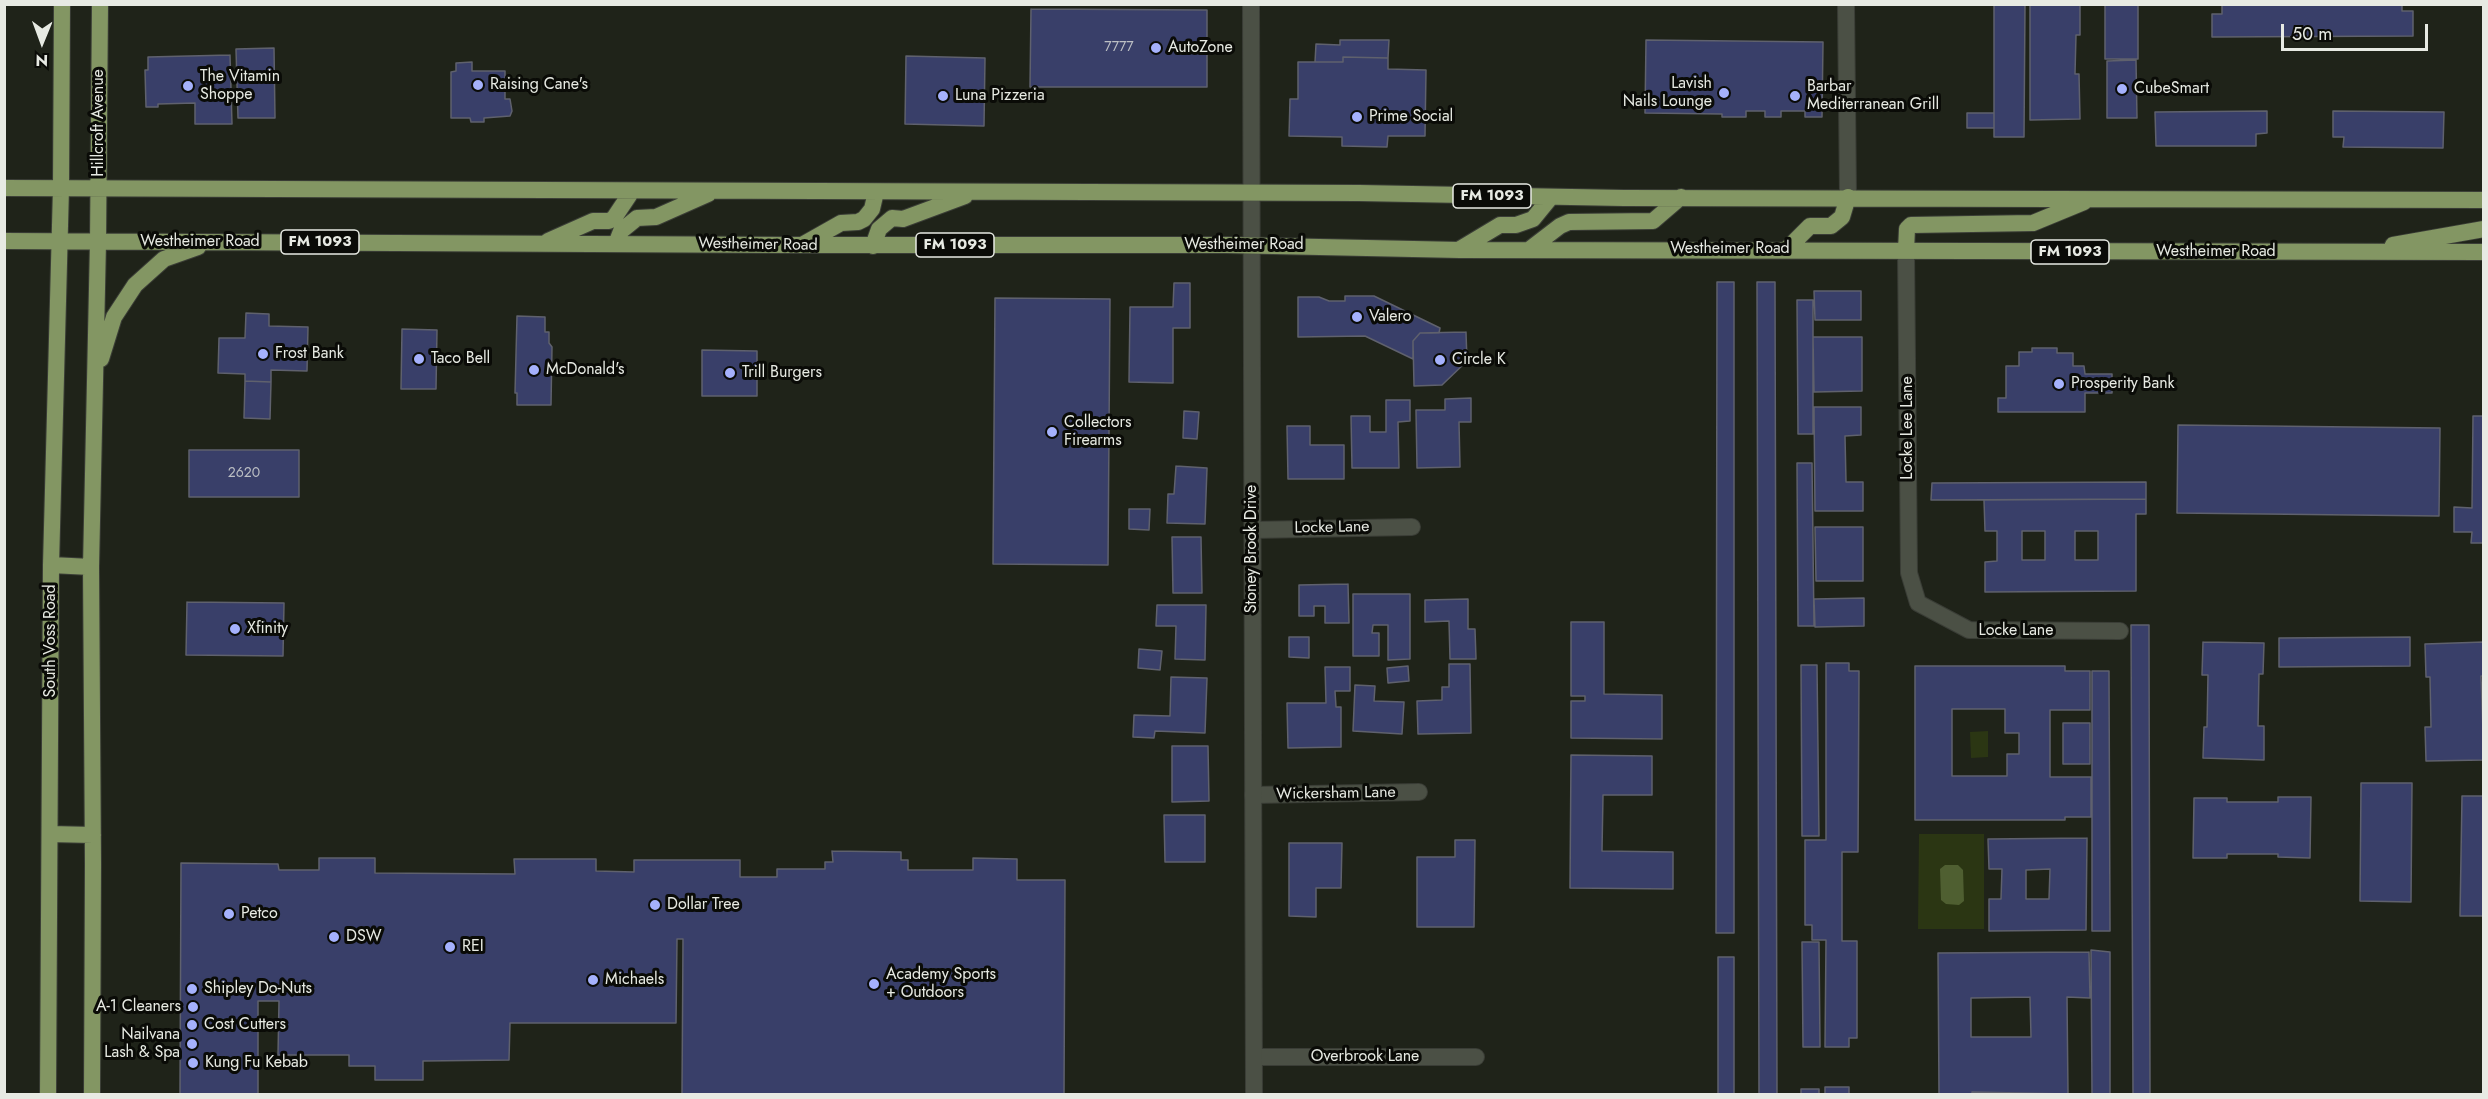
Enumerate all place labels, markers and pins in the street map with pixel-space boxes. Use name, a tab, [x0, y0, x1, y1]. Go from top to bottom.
place label: AutoZone	[1168, 38, 1233, 58]
marker: AutoZone	[1149, 41, 1163, 55]
place label: The Vitamin Shoppe	[200, 67, 280, 105]
place label: Lavish Nails Lounge	[1623, 74, 1712, 112]
place label: Raising Cane's	[490, 75, 588, 95]
place label: Barbar Mediterranean Grill	[1807, 77, 1939, 115]
marker: Raising Cane's	[471, 78, 485, 92]
marker: The Vitamin Shoppe	[181, 79, 195, 93]
place label: CubeSmart	[2134, 79, 2209, 99]
marker: CubeSmart	[2115, 82, 2129, 96]
place label: Luna Pizzeria	[955, 86, 1045, 106]
marker: Lavish Nails Lounge	[1717, 86, 1731, 100]
marker: Luna Pizzeria	[936, 89, 950, 103]
marker: Barbar Mediterranean Grill	[1788, 89, 1802, 103]
place label: Prime Social	[1369, 107, 1453, 127]
marker: Prime Social	[1350, 110, 1364, 124]
place label: Valero	[1369, 307, 1412, 327]
marker: Valero	[1350, 310, 1364, 324]
place label: Frost Bank	[275, 344, 344, 364]
marker: Frost Bank	[256, 347, 270, 361]
place label: Taco Bell	[431, 349, 490, 369]
place label: Circle K	[1452, 350, 1506, 370]
marker: Taco Bell	[412, 352, 426, 366]
marker: Circle K	[1433, 353, 1447, 367]
place label: McDonald's	[546, 360, 625, 380]
marker: McDonald's	[527, 363, 541, 377]
place label: Trill Burgers	[742, 363, 822, 383]
marker: Trill Burgers	[723, 366, 737, 380]
place label: Prosperity Bank	[2071, 374, 2175, 394]
marker: Prosperity Bank	[2052, 377, 2066, 391]
place label: Collectors Firearms	[1064, 413, 1131, 451]
marker: Collectors Firearms	[1045, 425, 1059, 439]
place label: Xfinity	[247, 619, 288, 639]
marker: Xfinity	[228, 622, 242, 636]
place label: Dollar Tree	[667, 895, 740, 915]
marker: Dollar Tree	[648, 898, 662, 912]
place label: Petco	[241, 904, 278, 924]
marker: Petco	[222, 907, 236, 921]
place label: DSW	[346, 927, 381, 947]
marker: DSW	[327, 930, 341, 944]
place label: REI	[462, 937, 484, 957]
marker: REI	[443, 940, 457, 954]
place label: Academy Sports + Outdoors	[886, 965, 996, 1003]
place label: Michaels	[605, 970, 664, 990]
marker: Michaels	[586, 973, 600, 987]
marker: Academy Sports + Outdoors	[867, 977, 881, 991]
place label: Shipley Do-Nuts	[204, 979, 312, 999]
marker: Shipley Do-Nuts	[185, 982, 199, 996]
place label: A-1 Cleaners	[96, 997, 181, 1017]
marker: A-1 Cleaners	[186, 1000, 200, 1014]
place label: Cost Cutters	[204, 1015, 286, 1035]
marker: Cost Cutters	[185, 1018, 199, 1032]
place label: Nailvana Lash & Spa	[104, 1025, 180, 1063]
marker: Nailvana Lash & Spa	[185, 1037, 199, 1051]
place label: Kung Fu Kebab	[205, 1053, 308, 1073]
marker: Kung Fu Kebab	[186, 1056, 200, 1070]

